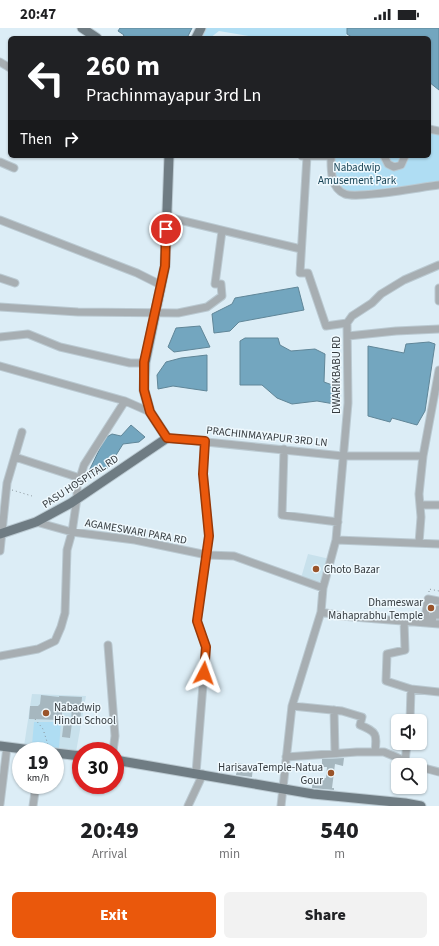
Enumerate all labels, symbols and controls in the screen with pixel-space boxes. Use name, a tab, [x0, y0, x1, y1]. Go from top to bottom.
text: 20:47	[20, 4, 56, 25]
text: 260 m	[86, 46, 160, 86]
icon: left	[20, 52, 72, 104]
text: Prachinmayapur 3rd Ln	[86, 83, 261, 108]
icon: right	[60, 128, 82, 150]
text: Then	[20, 129, 52, 150]
park label: Nabadwip Amusement Park	[318, 160, 397, 188]
pin	[149, 212, 183, 246]
icon: arrive	[155, 218, 177, 240]
street label: DWARIKBABU RD	[329, 336, 344, 414]
street label: PRACHINMAYAPUR 3RD LN	[206, 423, 328, 450]
street label: PASU HOSPITAL RD	[39, 451, 122, 512]
street label: AGAMESWARI PARA RD	[84, 515, 188, 548]
place label: Choto Bazar	[324, 562, 380, 577]
marker: Choto Bazar	[311, 564, 321, 574]
place label: Dhameswar Mahaprabhu Temple	[328, 595, 424, 623]
marker: Dhameswar Mahaprabhu Temple	[426, 603, 436, 613]
position arrow	[183, 652, 225, 694]
place label: Nabadwip Hindu School	[54, 700, 116, 728]
marker: Nabadwip Hindu School	[41, 708, 51, 718]
map controls	[391, 714, 427, 794]
button: sound	[391, 714, 427, 750]
speed limit sign: 30	[72, 742, 124, 794]
text: 19	[27, 749, 49, 777]
button: search	[391, 758, 427, 794]
place label: HarisavaTemple-Natua Gour	[218, 760, 323, 788]
marker: HarisavaTemple-Natua Gour	[326, 768, 336, 778]
text: km/h	[27, 771, 49, 785]
text: 20:49	[80, 813, 139, 848]
text: 2	[223, 813, 236, 848]
text: 540	[320, 813, 359, 848]
text: Arrival	[92, 845, 127, 863]
text: min	[219, 845, 240, 863]
text: m	[334, 845, 345, 863]
button: Exit	[12, 892, 216, 938]
button: Share	[224, 892, 427, 938]

